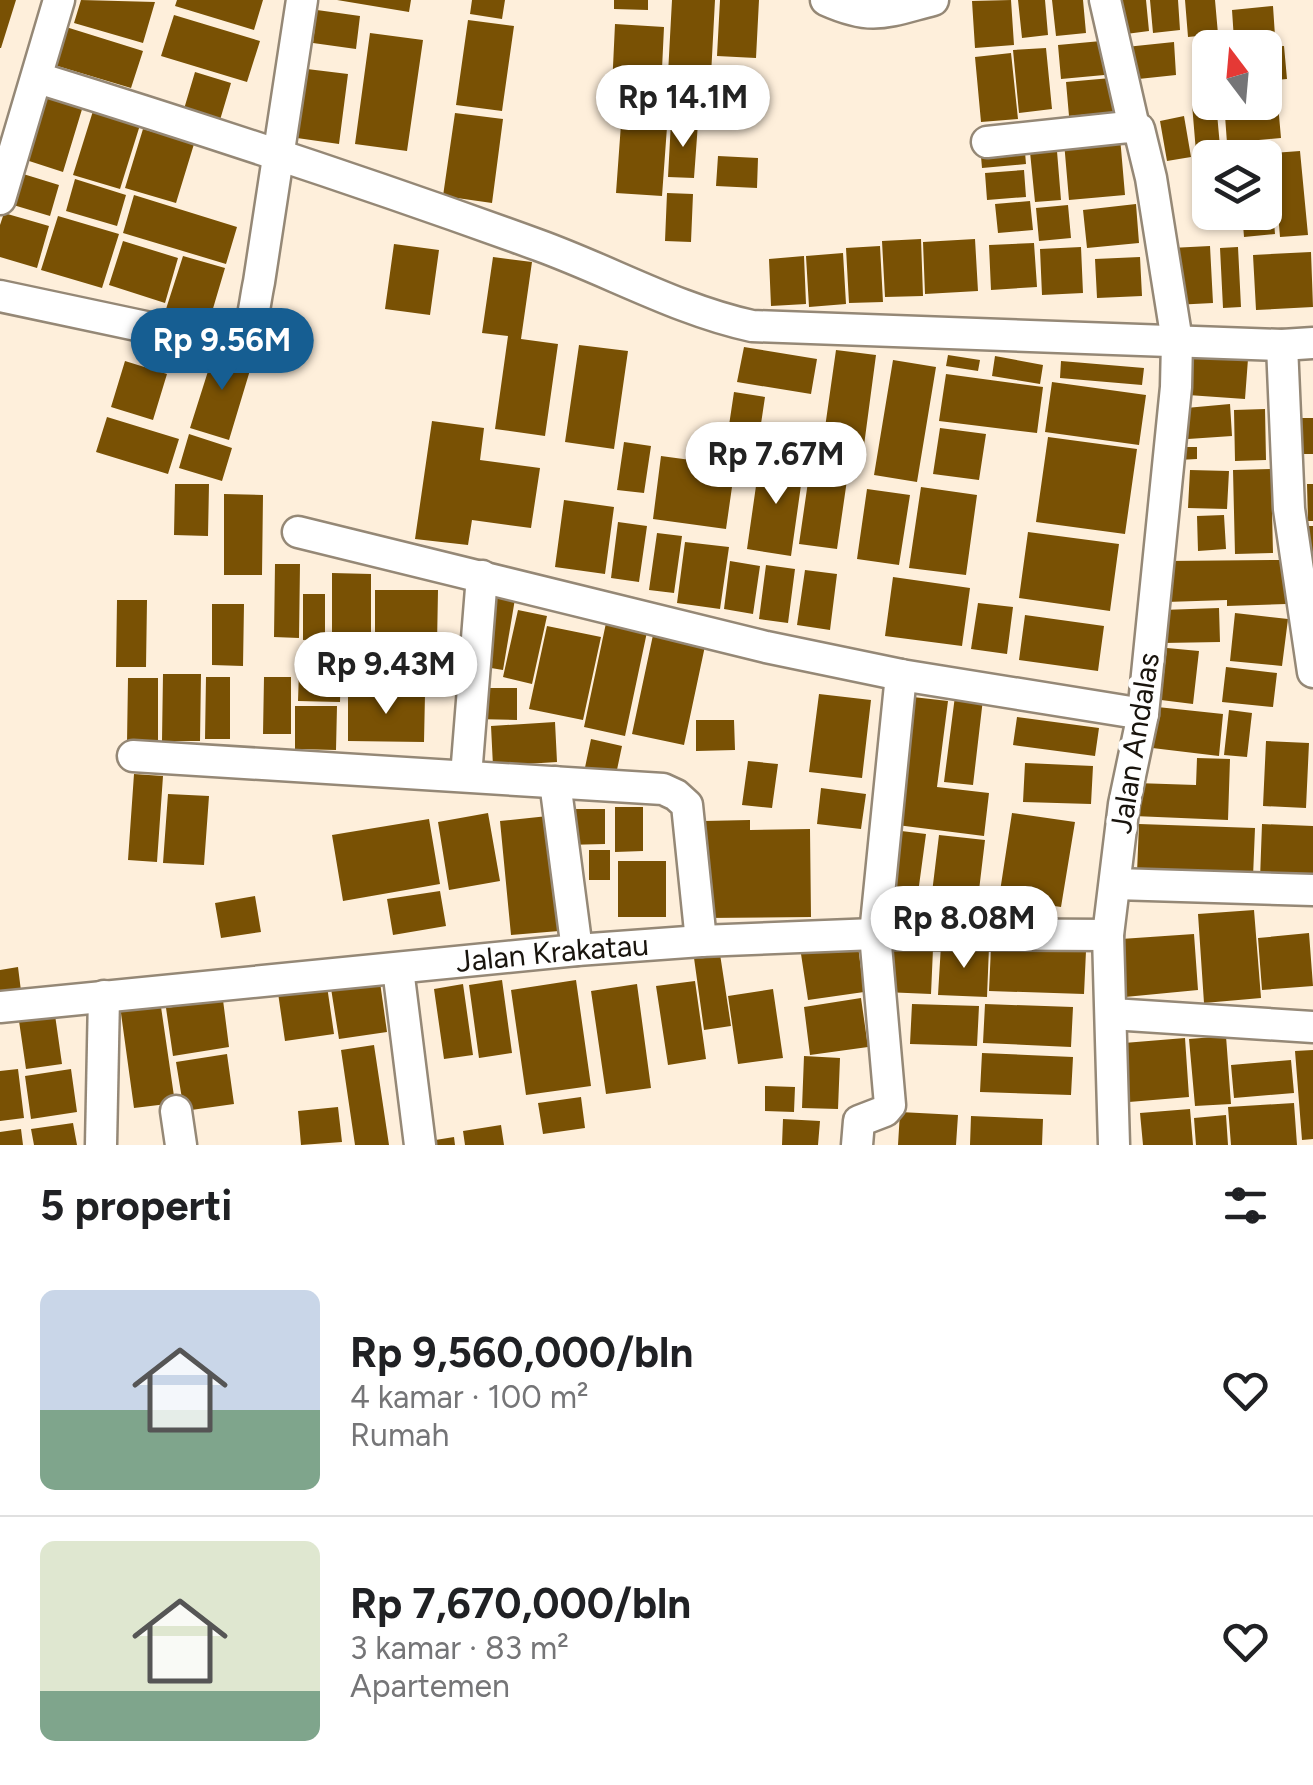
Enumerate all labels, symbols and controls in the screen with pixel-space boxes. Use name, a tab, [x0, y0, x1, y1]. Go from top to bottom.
north arrow	[1192, 30, 1282, 120]
map controls	[1192, 30, 1282, 230]
pin: Rp 14.1M	[580, 65, 786, 150]
text: Rp 14.1M	[618, 78, 748, 116]
button: layers	[1192, 140, 1282, 230]
pin: Rp 9.56M	[119, 308, 325, 393]
text: Rp 9.56M	[153, 321, 291, 359]
pin: Rp 7.67M	[673, 422, 879, 507]
text: Rp 7.67M	[708, 435, 845, 473]
pin: Rp 9.43M	[283, 632, 489, 717]
text: Rp 9.43M	[316, 645, 456, 683]
street label: Jalan Andalas	[1102, 650, 1167, 836]
pin: Rp 8.08M	[861, 886, 1067, 971]
text: Rp 8.08M	[893, 899, 1035, 937]
street label: Jalan Krakatau	[454, 926, 650, 980]
icon: filters	[1218, 1178, 1273, 1233]
text: 5 properti	[40, 1180, 232, 1231]
text: Rp 9,560,000/bln	[350, 1327, 693, 1378]
icon: home	[120, 1330, 240, 1450]
icon: heart	[1218, 1363, 1273, 1418]
text: 4 kamar · 100 m²	[350, 1378, 589, 1416]
text: Rumah	[350, 1416, 449, 1454]
text: Rp 7,670,000/bln	[350, 1578, 691, 1629]
icon: home	[120, 1581, 240, 1701]
icon: heart	[1218, 1614, 1273, 1669]
text: 3 kamar · 83 m²	[350, 1629, 569, 1667]
text: Apartemen	[350, 1667, 510, 1705]

